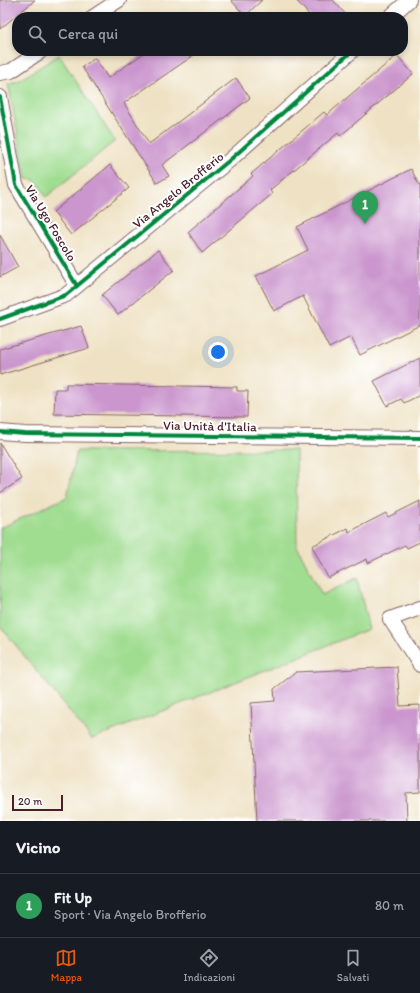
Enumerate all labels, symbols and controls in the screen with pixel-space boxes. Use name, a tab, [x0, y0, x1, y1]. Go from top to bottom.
search box	[12, 12, 408, 56]
icon: search	[26, 23, 48, 45]
text: Cerca qui	[58, 25, 118, 43]
street label: Via Angelo Brofferio	[129, 148, 227, 231]
street label: Via Ugo Foscolo	[22, 182, 80, 264]
pin: 1	[352, 191, 378, 224]
your location	[208, 342, 228, 362]
street label: Via Unità d'Italia	[163, 418, 257, 434]
scale bar	[12, 793, 63, 812]
text: 20 m	[18, 795, 42, 808]
text: Vicino	[16, 837, 60, 857]
text: Fit Up	[54, 889, 92, 907]
text: 1	[26, 898, 32, 913]
text: 80 m	[375, 898, 404, 913]
text: Sport · Via Angelo Brofferio	[54, 907, 206, 922]
tab: Mappa	[51, 947, 82, 984]
tab: Indicazioni	[183, 947, 235, 984]
tab: Salvati	[337, 947, 369, 984]

